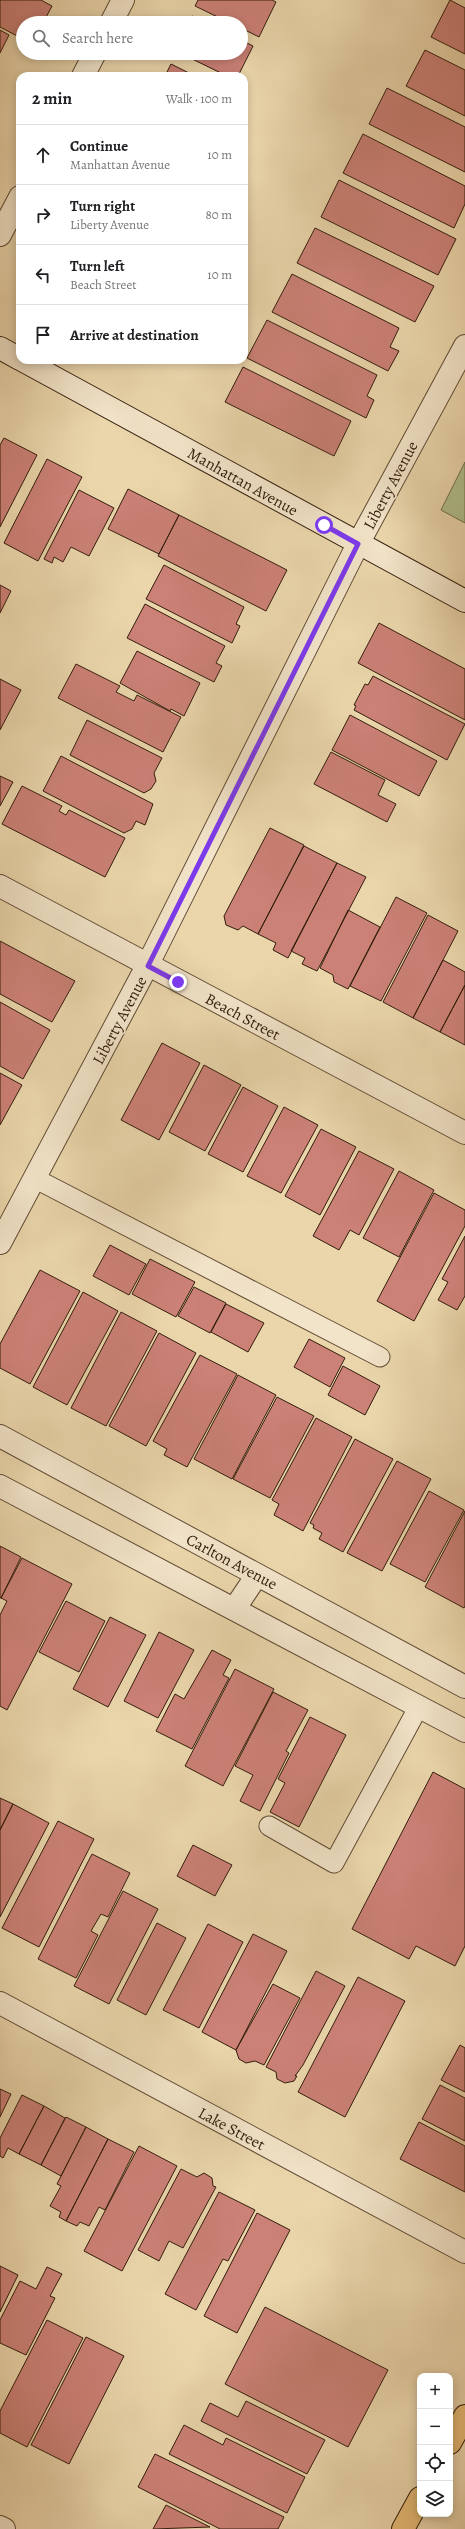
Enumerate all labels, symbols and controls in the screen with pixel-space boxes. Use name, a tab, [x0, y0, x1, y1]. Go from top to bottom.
search box	[16, 16, 248, 60]
icon: search	[30, 27, 52, 49]
text: Search here	[62, 28, 133, 48]
text: 2 min	[32, 87, 72, 110]
text: Walk · 100 m	[166, 90, 232, 107]
text: Continue	[70, 136, 128, 156]
icon: ahead	[32, 144, 54, 166]
text: 10 m	[207, 146, 232, 163]
text: Manhattan Avenue	[70, 156, 170, 173]
text: Turn right	[70, 196, 135, 216]
icon: right	[32, 204, 54, 226]
text: 80 m	[205, 206, 232, 223]
text: Liberty Avenue	[70, 216, 149, 233]
text: Turn left	[70, 256, 125, 276]
icon: left	[32, 264, 54, 286]
text: 10 m	[207, 266, 232, 283]
text: Beach Street	[70, 276, 137, 293]
icon: arrive	[32, 324, 54, 346]
text: Arrive at destination	[70, 325, 199, 345]
street label: Liberty Avenue	[358, 437, 423, 534]
street label: Manhattan Avenue	[183, 442, 302, 521]
route start	[315, 516, 333, 534]
street label: Liberty Avenue	[87, 972, 152, 1069]
route end	[169, 973, 187, 991]
street label: Beach Street	[201, 988, 284, 1046]
street label: Carlton Avenue	[182, 1529, 281, 1595]
street label: Lake Street	[194, 2102, 269, 2156]
map controls	[417, 2373, 453, 2517]
button: +	[417, 2373, 453, 2409]
button: −	[417, 2409, 453, 2445]
button: locate	[417, 2445, 453, 2481]
button: layers	[417, 2481, 453, 2517]

